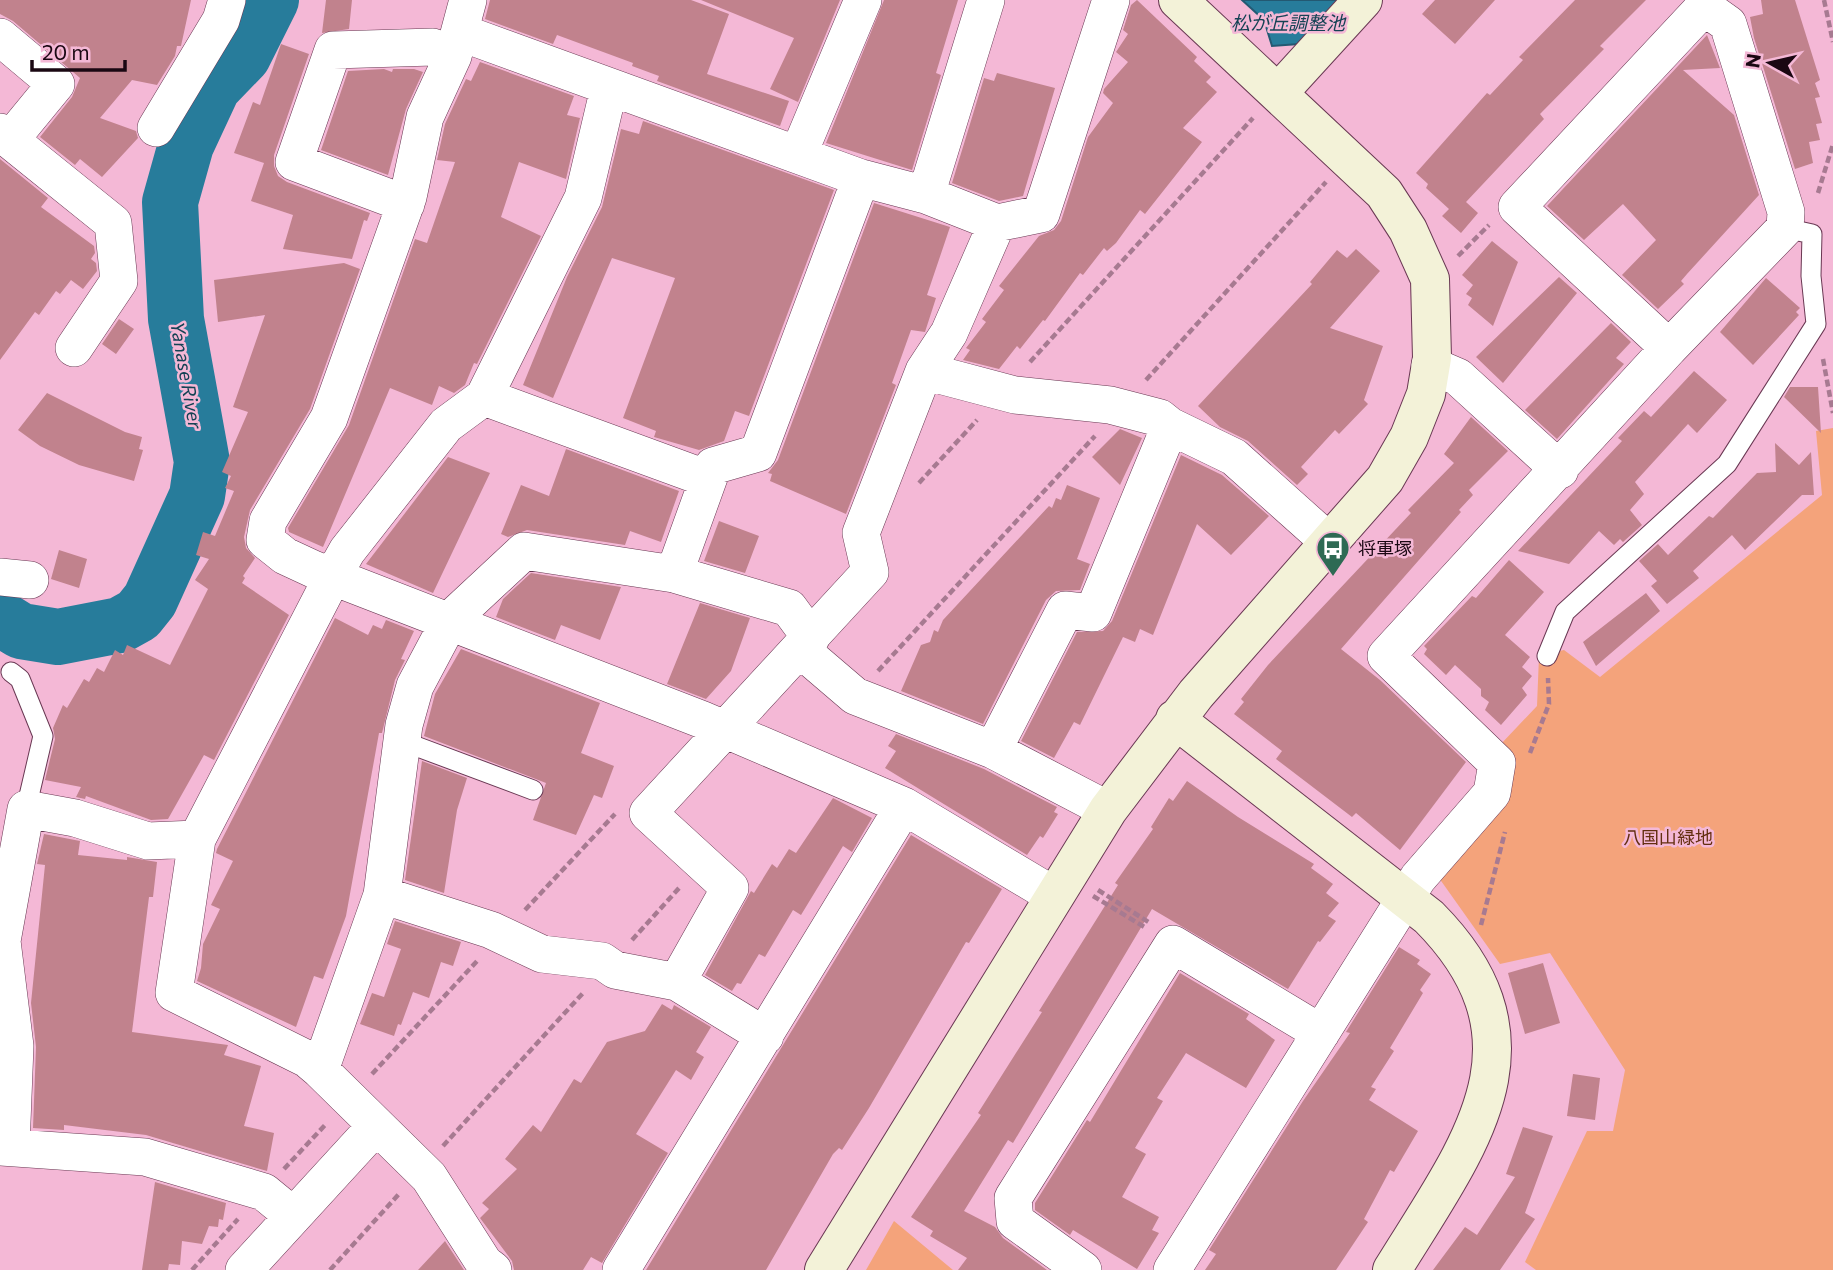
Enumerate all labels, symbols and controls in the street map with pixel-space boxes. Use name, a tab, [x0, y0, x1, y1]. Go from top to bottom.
water label: 松が丘調整池	[1231, 11, 1347, 34]
scale bar	[32, 28, 124, 72]
north arrow	[1735, 28, 1805, 98]
text: 20 m	[42, 39, 90, 64]
text: N	[1740, 52, 1765, 69]
water label: Yanase River	[166, 320, 208, 432]
bus stop icon: 将軍塚	[1314, 529, 1352, 578]
place label: 将軍塚	[1358, 537, 1412, 559]
park label: 八国山緑地	[1623, 826, 1713, 848]

